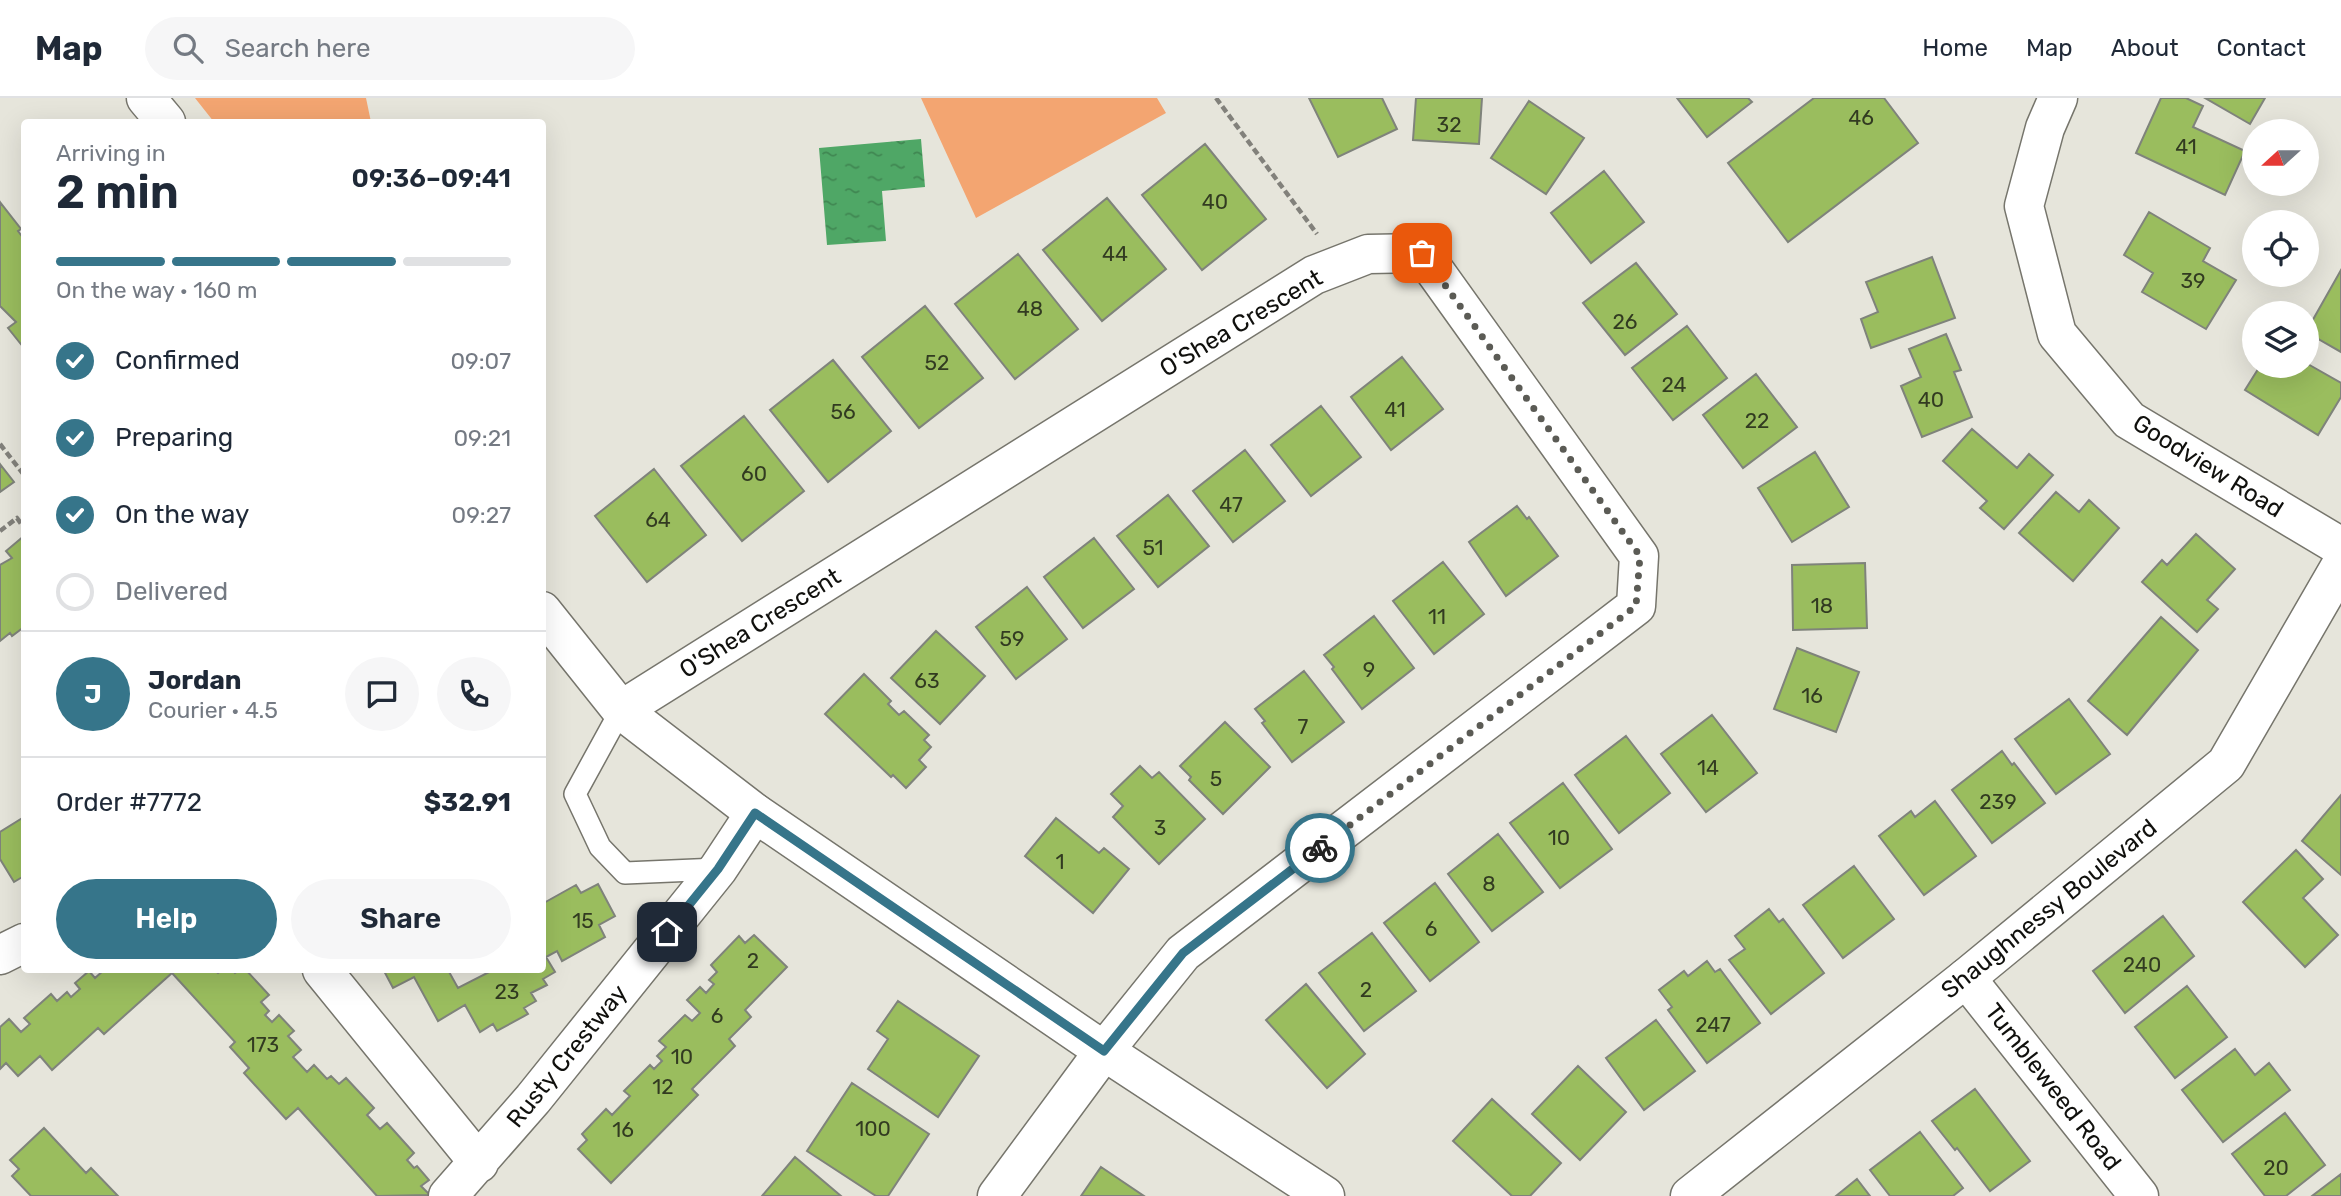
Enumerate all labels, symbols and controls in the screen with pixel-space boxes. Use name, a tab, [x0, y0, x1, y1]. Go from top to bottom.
search box	[145, 17, 635, 80]
text: Map	[35, 29, 103, 68]
icon: search	[169, 29, 207, 67]
text: Search here	[225, 33, 370, 64]
text: Home	[1922, 34, 1988, 62]
text: Map	[2026, 34, 2073, 62]
text: About	[2111, 34, 2179, 62]
text: Contact	[2217, 34, 2306, 62]
house number: 46	[1848, 105, 1874, 130]
house number: 32	[1437, 112, 1461, 137]
north arrow	[2242, 119, 2319, 196]
map controls	[2242, 119, 2319, 378]
house number: 41	[2175, 134, 2197, 159]
text: Arriving in	[56, 139, 166, 167]
text: 09:36–09:41	[352, 163, 511, 194]
text: 2 min	[56, 165, 179, 220]
house number: 40	[1202, 189, 1228, 214]
button: locate	[2242, 210, 2319, 287]
pin	[1392, 223, 1452, 283]
icon: bag	[1403, 234, 1441, 272]
house number: 44	[1102, 241, 1128, 266]
street label: O'Shea Crescent	[1155, 263, 1327, 383]
house number: 39	[2180, 268, 2206, 293]
text: On the way · 160 m	[56, 276, 258, 304]
house number: 48	[1017, 296, 1043, 321]
button: layers	[2242, 301, 2319, 378]
house number: 26	[1613, 309, 1638, 334]
icon: check	[56, 342, 94, 380]
text: Confirmed	[115, 345, 240, 376]
text: 09:07	[450, 347, 511, 375]
house number: 52	[925, 350, 949, 375]
house number: 24	[1661, 372, 1687, 397]
house number: 40	[1918, 387, 1944, 412]
house number: 41	[1384, 397, 1406, 422]
house number: 56	[830, 399, 856, 424]
house number: 22	[1745, 408, 1769, 433]
street label: Goodview Road	[2128, 409, 2288, 523]
icon: check	[56, 419, 94, 457]
text: Preparing	[115, 422, 233, 453]
text: 09:21	[454, 424, 511, 452]
house number: 60	[741, 461, 767, 486]
house number: 47	[1219, 492, 1243, 517]
icon: check	[56, 496, 94, 534]
text: On the way	[115, 499, 249, 530]
text: 09:27	[452, 501, 511, 529]
house number: 64	[645, 507, 671, 532]
house number: 51	[1142, 535, 1164, 560]
street label: O'Shea Crescent	[674, 562, 846, 684]
text: Delivered	[115, 576, 228, 607]
house number: 18	[1811, 593, 1833, 618]
house number: 11	[1428, 604, 1446, 629]
house number: 59	[1000, 626, 1024, 651]
button: chat	[345, 657, 419, 731]
button: phone	[437, 657, 511, 731]
house number: 9	[1363, 657, 1375, 682]
text: Jordan	[148, 665, 241, 696]
house number: 63	[914, 668, 940, 693]
text: J	[84, 679, 102, 710]
house number: 16	[1801, 683, 1823, 708]
text: Courier · 4.5	[148, 696, 278, 724]
house number: 7	[1298, 714, 1309, 739]
house number: 14	[1697, 755, 1719, 780]
house number: 5	[1210, 766, 1222, 791]
text: Order #7772	[56, 787, 202, 818]
text: $32.91	[424, 787, 511, 818]
house number: 239	[1979, 789, 2017, 814]
courier	[1285, 813, 1355, 883]
street label: Shaughnessy Boulevard	[1936, 813, 2162, 1005]
house number: 3	[1154, 815, 1166, 840]
house number: 10	[1548, 825, 1570, 850]
icon: bike	[1301, 829, 1339, 867]
house number: 1	[1056, 849, 1065, 874]
house number: 8	[1482, 871, 1496, 896]
button: Help	[56, 879, 277, 959]
button: Share	[291, 879, 511, 959]
pin	[637, 902, 697, 962]
house number: 15	[572, 908, 594, 933]
icon: home	[648, 913, 686, 951]
house number: 6	[1425, 916, 1437, 941]
house number: 2	[747, 948, 759, 973]
house number: 240	[2123, 952, 2161, 977]
house number: 2	[1360, 977, 1372, 1002]
house number: 23	[495, 979, 519, 1004]
street label: Rusty Crestway	[501, 979, 633, 1133]
street label: Tumbleweed Road	[1979, 998, 2127, 1176]
house number: 6	[711, 1003, 723, 1028]
house number: 247	[1695, 1012, 1731, 1037]
house number: 173	[247, 1032, 279, 1057]
house number: 10	[671, 1044, 693, 1069]
house number: 12	[652, 1074, 674, 1099]
house number: 100	[855, 1116, 891, 1141]
house number: 16	[612, 1117, 634, 1142]
house number: 20	[2263, 1155, 2289, 1180]

